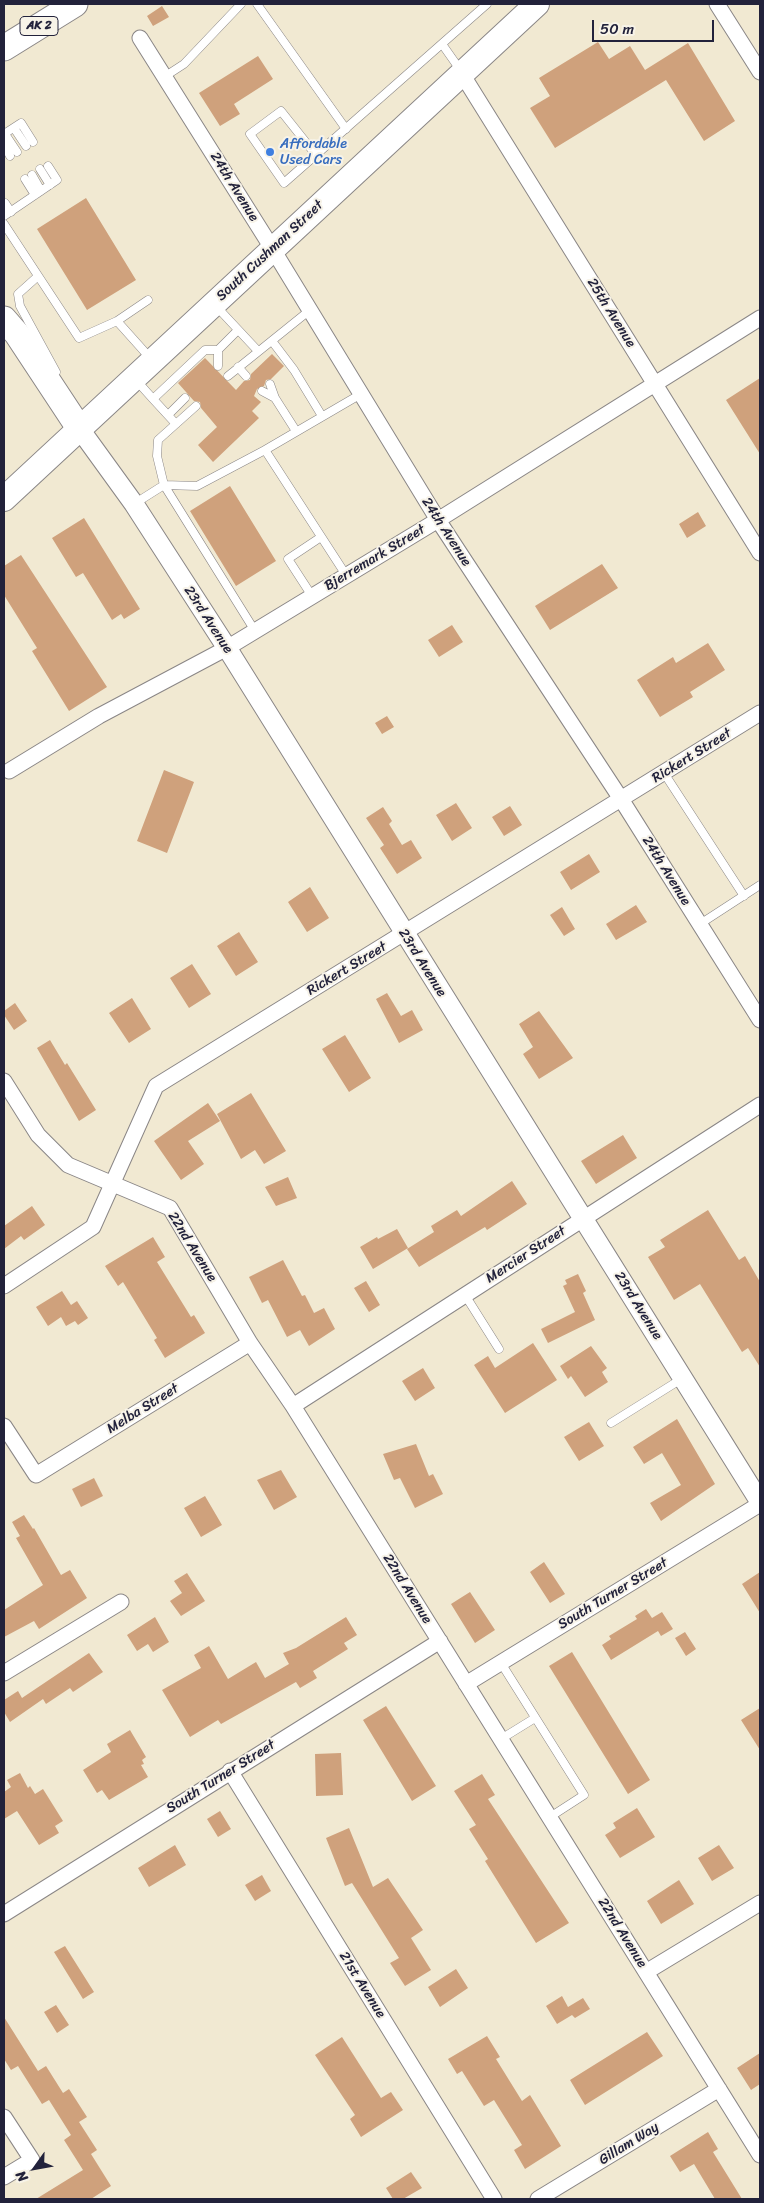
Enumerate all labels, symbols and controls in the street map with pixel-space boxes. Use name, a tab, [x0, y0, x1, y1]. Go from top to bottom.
scale bar	[594, 10, 716, 42]
road number: AK 2	[20, 16, 58, 36]
text: 50 m	[600, 16, 634, 42]
place label: Affordable Used Cars	[280, 136, 347, 168]
marker: Affordable Used Cars	[264, 146, 276, 158]
street label: 24th Avenue	[206, 149, 262, 225]
street label: South Cushman Street	[213, 197, 327, 305]
street label: 25th Avenue	[583, 275, 639, 351]
street label: 24th Avenue	[418, 494, 474, 570]
street label: Bjerremark Street	[322, 521, 428, 595]
street label: 23rd Avenue	[180, 583, 236, 657]
street label: Rickert Street	[649, 725, 735, 787]
street label: 24th Avenue	[638, 833, 694, 909]
street label: 23rd Avenue	[394, 926, 450, 1000]
street label: Rickert Street	[304, 939, 390, 999]
street label: 22nd Avenue	[164, 1209, 220, 1285]
street label: Mercier Street	[483, 1223, 569, 1287]
street label: 23rd Avenue	[610, 1269, 666, 1343]
street label: Melba Street	[104, 1380, 182, 1438]
street label: 22nd Avenue	[379, 1551, 435, 1627]
street label: South Turner Street	[555, 1555, 671, 1633]
street label: South Turner Street	[164, 1737, 278, 1817]
street label: 22nd Avenue	[594, 1895, 650, 1971]
street label: 21st Avenue	[335, 1949, 389, 2021]
street label: Gillam Way	[596, 2119, 662, 2169]
north arrow	[10, 2143, 60, 2193]
text: N	[9, 2165, 35, 2187]

